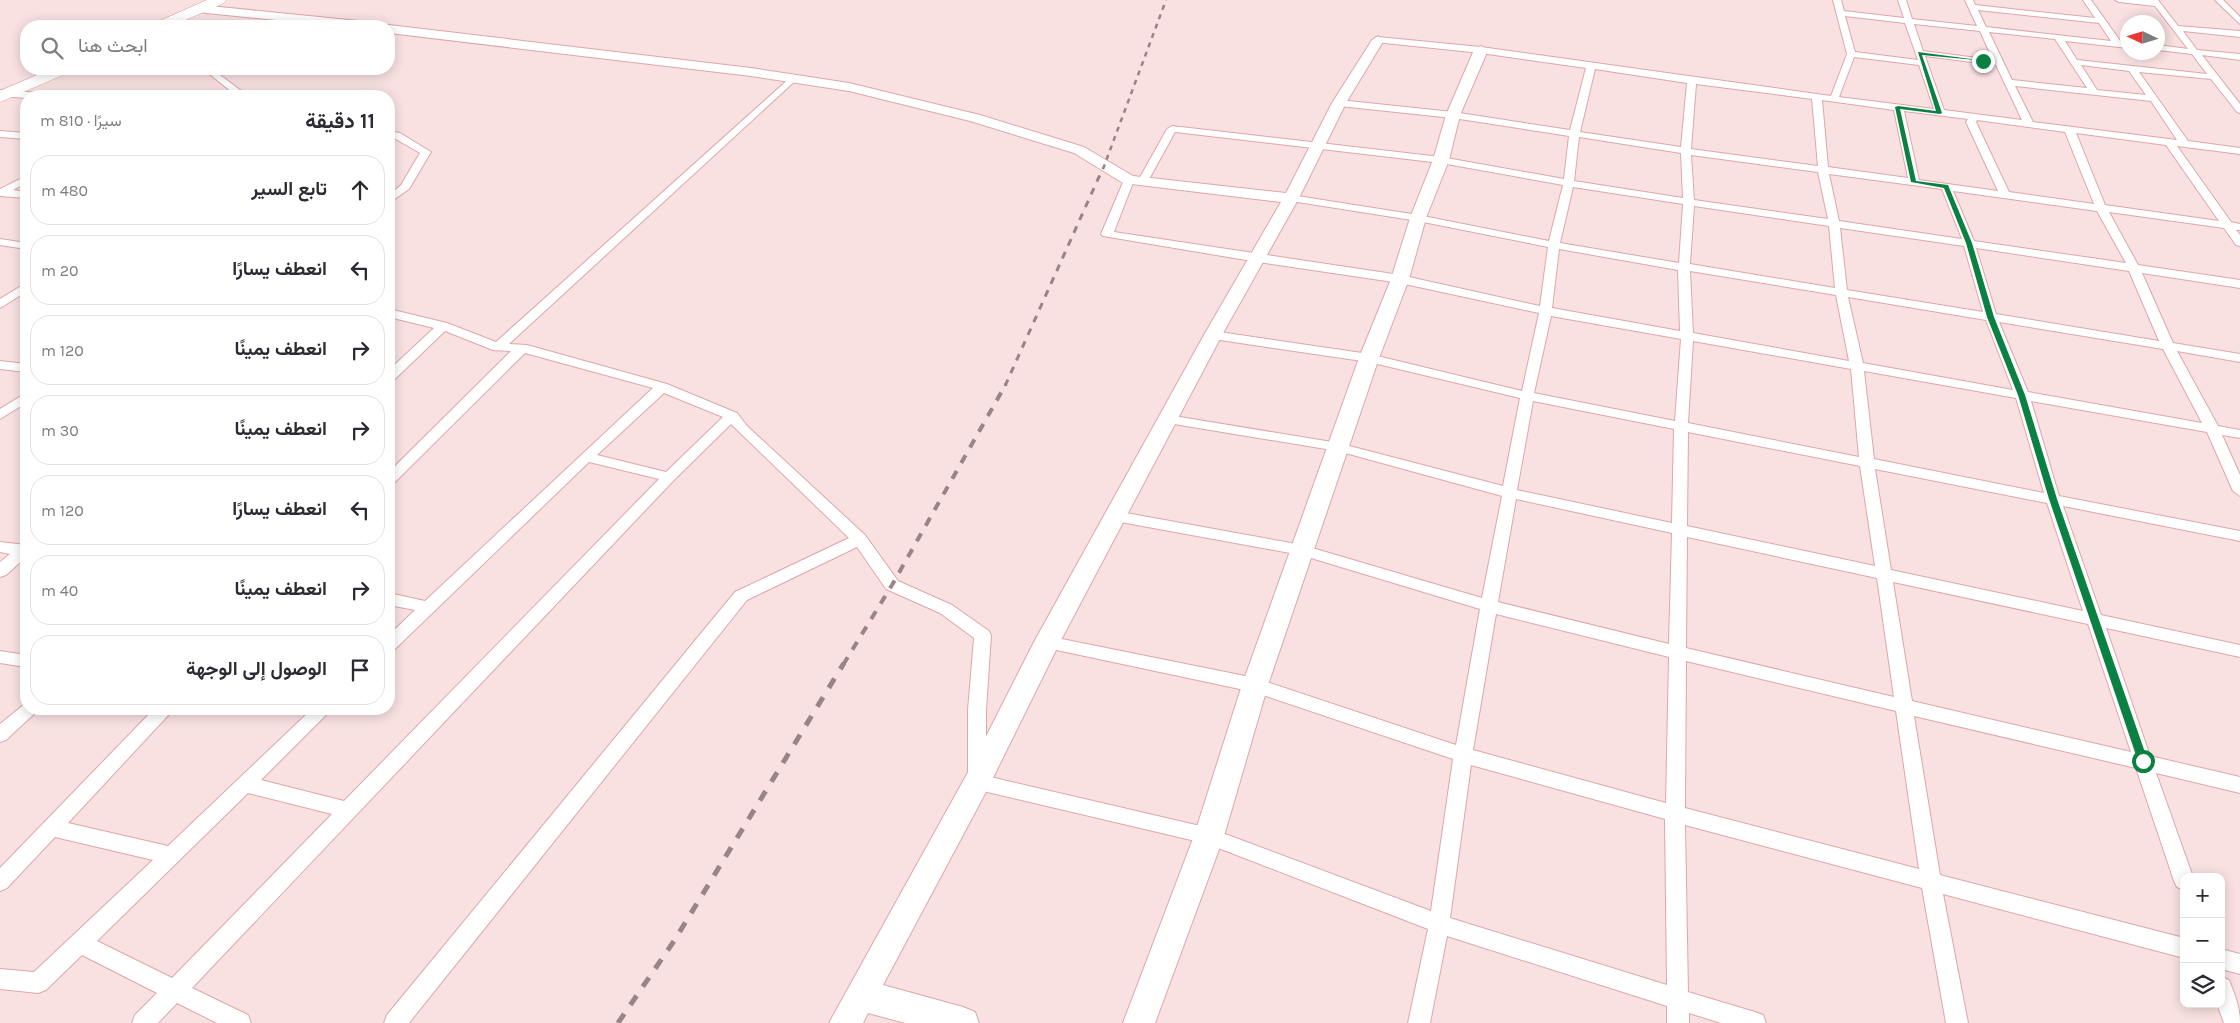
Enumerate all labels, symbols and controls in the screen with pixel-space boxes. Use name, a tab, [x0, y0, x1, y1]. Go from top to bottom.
north arrow	[2120, 15, 2165, 60]
search box	[20, 20, 395, 75]
icon: search	[38, 34, 66, 62]
text: ابحث هنا	[78, 35, 148, 57]
route end	[1972, 50, 1995, 73]
text: 11 دقيقة	[305, 109, 375, 133]
text: سيرًا · 810 m	[40, 111, 122, 130]
icon: ahead	[346, 176, 374, 204]
text: تابع السير	[251, 178, 327, 200]
text: 480 m	[41, 181, 88, 200]
icon: left	[346, 256, 374, 284]
text: انعطف يسارًا	[232, 258, 327, 280]
text: 20 m	[41, 261, 79, 280]
icon: right	[346, 336, 374, 364]
text: انعطف يمينًا	[235, 338, 327, 360]
text: 120 m	[41, 341, 84, 360]
icon: right	[346, 416, 374, 444]
text: انعطف يمينًا	[235, 418, 327, 440]
text: 30 m	[41, 421, 79, 440]
icon: left	[346, 496, 374, 524]
text: انعطف يسارًا	[232, 498, 327, 520]
text: 120 m	[41, 501, 84, 520]
icon: right	[346, 576, 374, 604]
text: انعطف يمينًا	[235, 578, 327, 600]
text: 40 m	[41, 581, 78, 600]
icon: arrive	[346, 656, 374, 684]
text: الوصول إلى الوجهة	[186, 658, 327, 680]
route start	[2132, 750, 2155, 773]
map controls	[2180, 873, 2225, 1008]
button: +	[2180, 873, 2225, 918]
button: −	[2180, 918, 2225, 963]
button: layers	[2180, 963, 2225, 1008]

